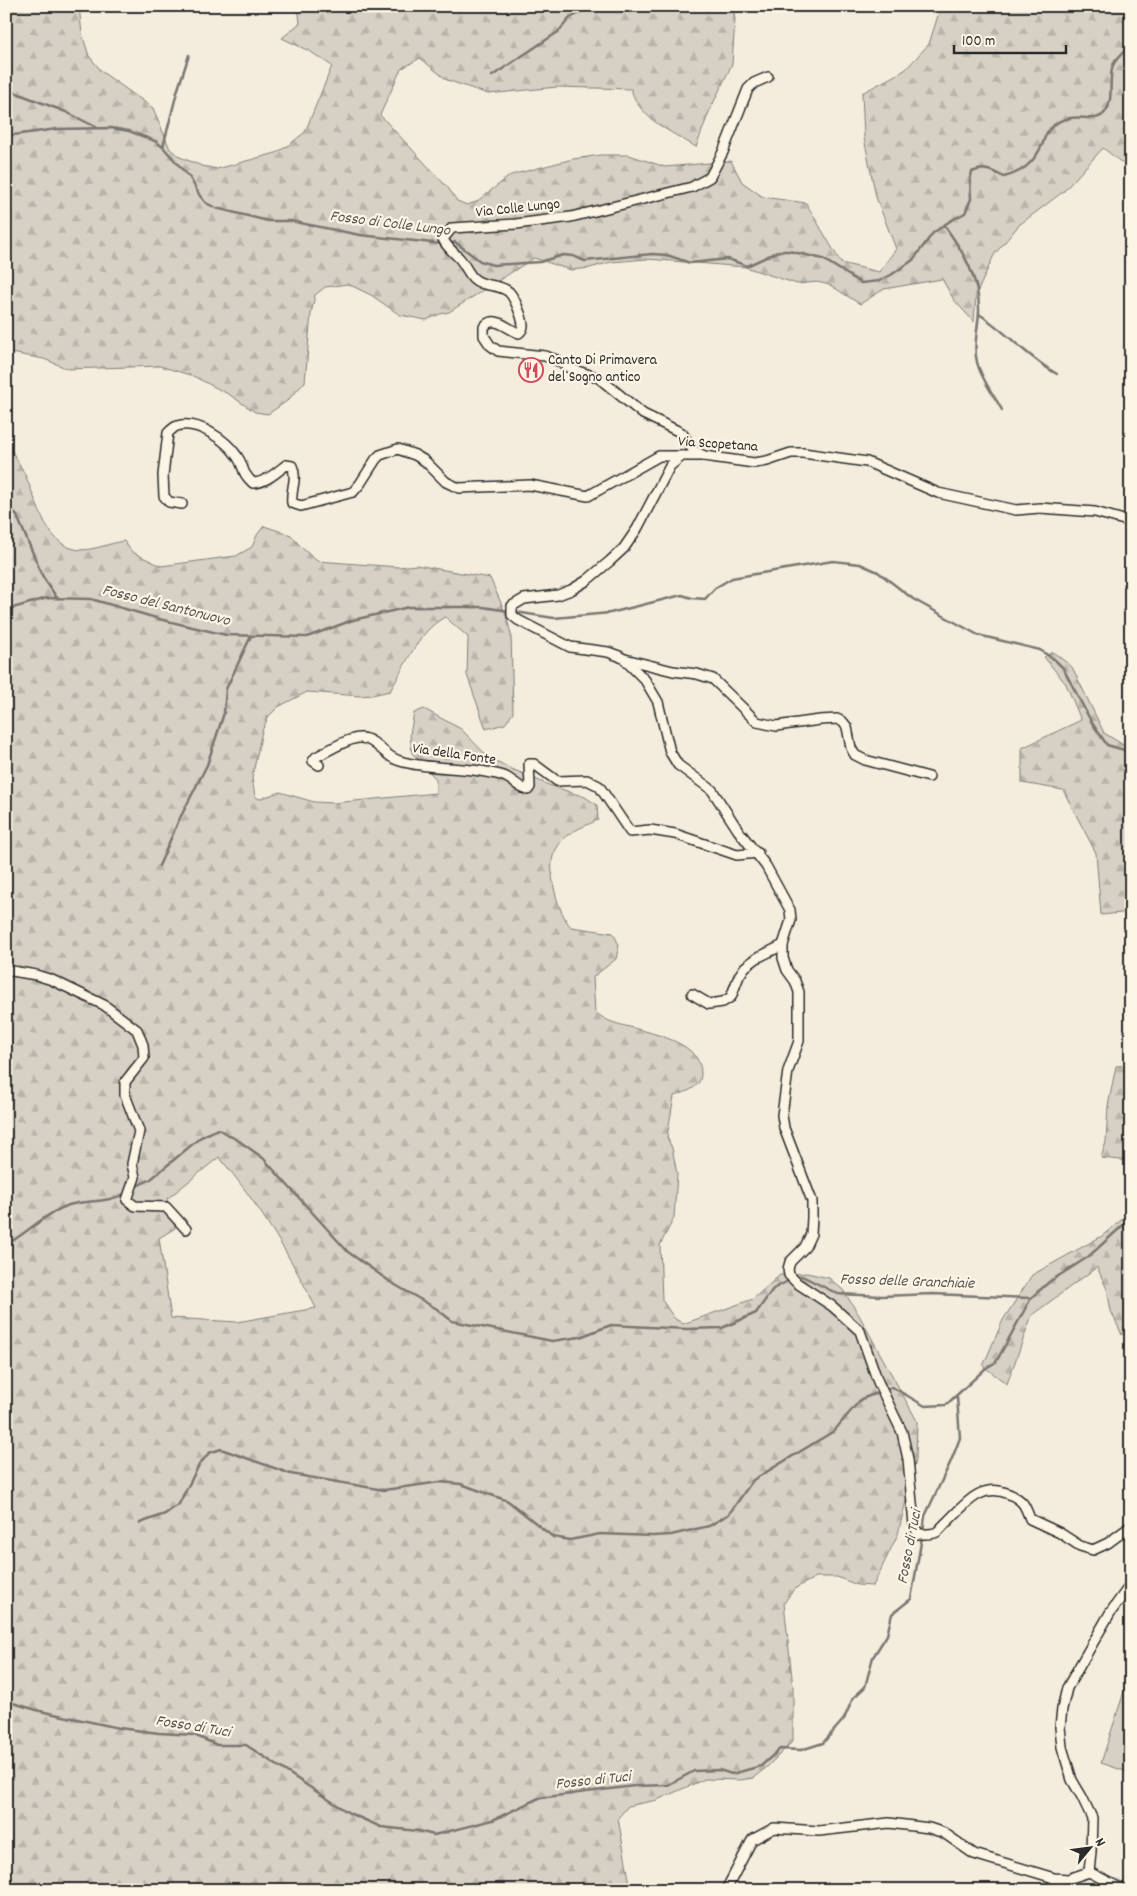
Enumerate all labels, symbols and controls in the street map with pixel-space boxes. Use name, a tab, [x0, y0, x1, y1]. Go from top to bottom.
scale bar	[954, 22, 1067, 54]
text: 100 m	[962, 31, 995, 53]
street label: Via Colle Lungo	[475, 194, 561, 224]
water label: Fosso di Colle Lungo	[329, 205, 452, 243]
place label: Canto Di Primavera del Sogno antico	[548, 350, 658, 389]
restaurant icon: Canto Di Primavera del Sogno antico	[518, 357, 544, 383]
street label: Via Scopetana	[677, 431, 760, 459]
water label: Fosso del Santonuovo	[100, 579, 233, 633]
street label: Via della Fonte	[411, 738, 498, 772]
water label: Fosso delle Granchiaie	[839, 1268, 976, 1296]
water label: Fosso di Tuci	[892, 1505, 929, 1586]
water label: Fosso di Tuci	[154, 1710, 235, 1745]
water label: Fosso di Tuci	[554, 1765, 635, 1796]
north arrow	[1064, 1824, 1114, 1874]
text: N	[1089, 1835, 1110, 1851]

